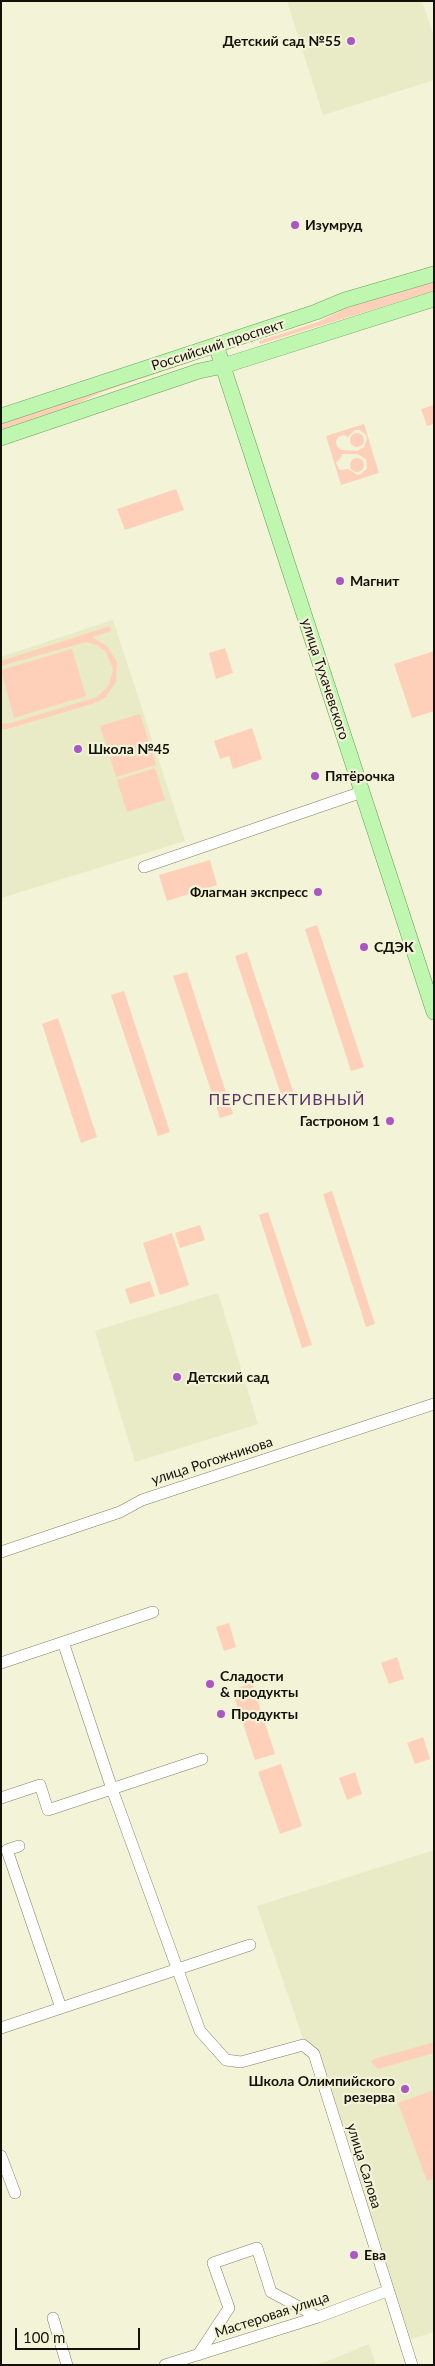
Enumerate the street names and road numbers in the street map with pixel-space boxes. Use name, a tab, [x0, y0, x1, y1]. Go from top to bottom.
street label: Российский проспект	[149, 316, 287, 374]
street label: улица Тухачевского	[297, 616, 353, 742]
street label: улица Рогожникова	[149, 1433, 275, 1489]
street label: улица Салова	[343, 2121, 385, 2211]
street label: Мастеровая улица	[213, 2289, 331, 2341]

